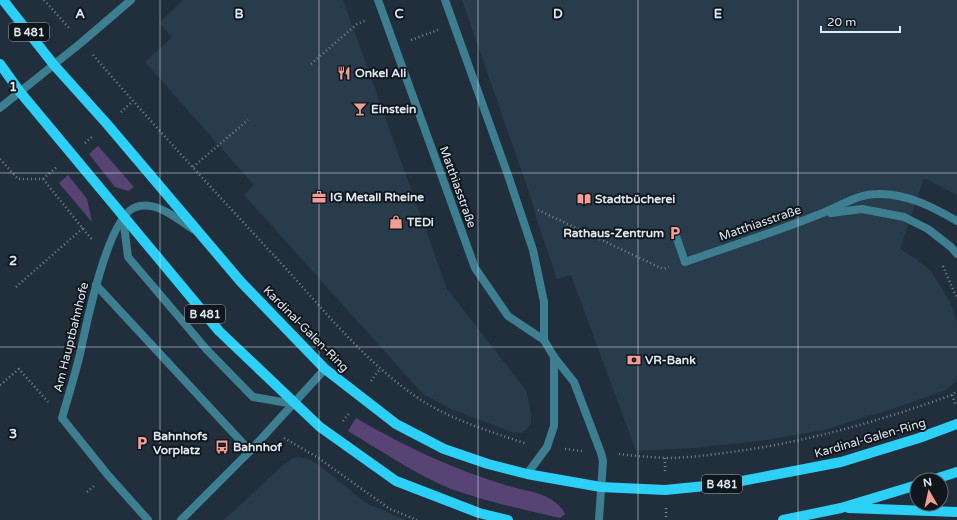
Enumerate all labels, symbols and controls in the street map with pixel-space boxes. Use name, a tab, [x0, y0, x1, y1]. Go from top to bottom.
text: A	[75, 6, 85, 22]
text: B	[234, 6, 244, 22]
text: C	[394, 6, 404, 22]
text: D	[553, 6, 563, 22]
text: E	[714, 6, 722, 22]
scale bar	[821, 8, 900, 34]
text: 20 m	[827, 15, 856, 29]
road number: B 481	[9, 23, 49, 41]
restaurant icon: Onkel Ali	[336, 65, 352, 81]
place label: Onkel Ali	[355, 66, 406, 80]
text: 1	[9, 79, 17, 95]
bar icon: Einstein	[352, 101, 368, 117]
place label: Einstein	[371, 102, 416, 116]
street label: Matthiasstraße	[437, 144, 479, 230]
office icon: IG Metall Rheine	[311, 189, 327, 205]
place label: IG Metall Rheine	[330, 190, 424, 204]
library icon: Stadtbücherei	[576, 191, 592, 207]
place label: Stadtbücherei	[595, 192, 675, 206]
street label: Matthiasstraße	[717, 202, 803, 244]
shop icon: TEDi	[388, 214, 404, 230]
place label: TEDi	[406, 215, 434, 229]
parking icon: Rathaus-Zentrum	[667, 225, 683, 241]
place label: Rathaus-Zentrum	[563, 226, 664, 240]
text: 2	[9, 253, 17, 269]
street label: Am Hauptbahnhofe	[51, 280, 91, 393]
street label: Kardinal-Galen-Ring	[260, 283, 352, 375]
road number: B 481	[185, 305, 225, 323]
bank icon: VR-Bank	[626, 352, 642, 368]
place label: VR-Bank	[645, 353, 696, 367]
street label: Kardinal-Galen-Ring	[813, 415, 927, 461]
text: 3	[9, 426, 17, 442]
place label: Bahnhofs Vorplatz	[153, 429, 208, 458]
parking icon: Bahnhofs Vorplatz	[134, 435, 150, 451]
bus stop icon: Bahnhof	[214, 439, 230, 455]
place label: Bahnhof	[233, 440, 282, 454]
north arrow	[909, 472, 949, 512]
road number: B 481	[702, 475, 742, 493]
text: N	[922, 476, 933, 490]

